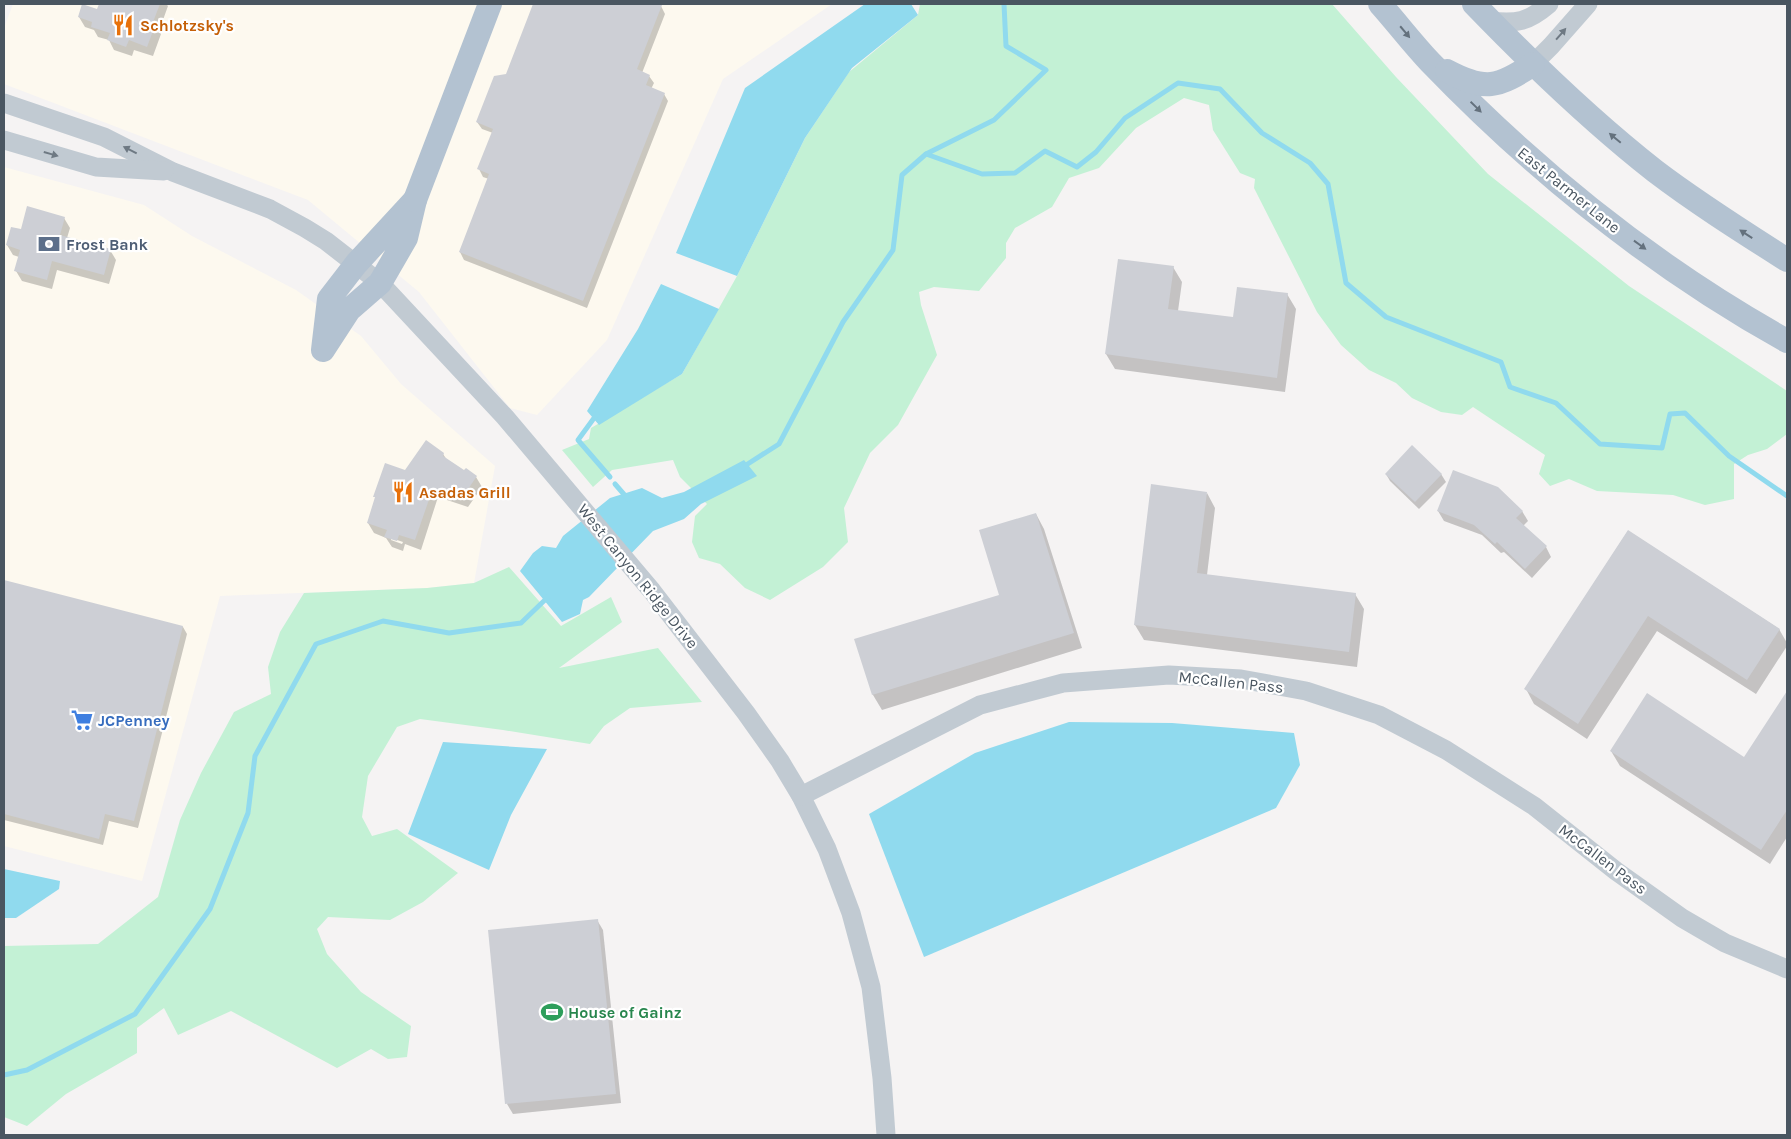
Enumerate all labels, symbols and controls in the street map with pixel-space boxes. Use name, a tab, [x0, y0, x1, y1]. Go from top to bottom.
restaurant icon: Schlotzsky's	[110, 12, 136, 38]
place label: Schlotzsky's	[140, 16, 234, 35]
one-way arrow	[1399, 25, 1410, 38]
one-way arrow	[1555, 29, 1567, 41]
one-way arrow	[1470, 101, 1482, 113]
one-way arrow	[1609, 132, 1622, 143]
street label: East Parmer Lane	[1514, 143, 1624, 237]
one-way arrow	[122, 146, 137, 154]
one-way arrow	[43, 151, 58, 159]
one-way arrow	[1740, 229, 1753, 239]
bank icon: Frost Bank	[36, 231, 62, 257]
place label: Frost Bank	[66, 235, 149, 254]
one-way arrow	[1633, 240, 1646, 251]
restaurant icon: Asadas Grill	[390, 479, 416, 505]
place label: Asadas Grill	[419, 483, 511, 502]
street label: West Canyon Ridge Drive	[574, 500, 702, 652]
street label: McCallen Pass	[1178, 667, 1284, 697]
supermarket icon: JCPenney	[69, 707, 95, 733]
place label: JCPenney	[98, 711, 169, 730]
street label: McCallen Pass	[1555, 820, 1651, 898]
sports icon: House of Gainz	[539, 999, 565, 1025]
place label: House of Gainz	[568, 1003, 682, 1022]

